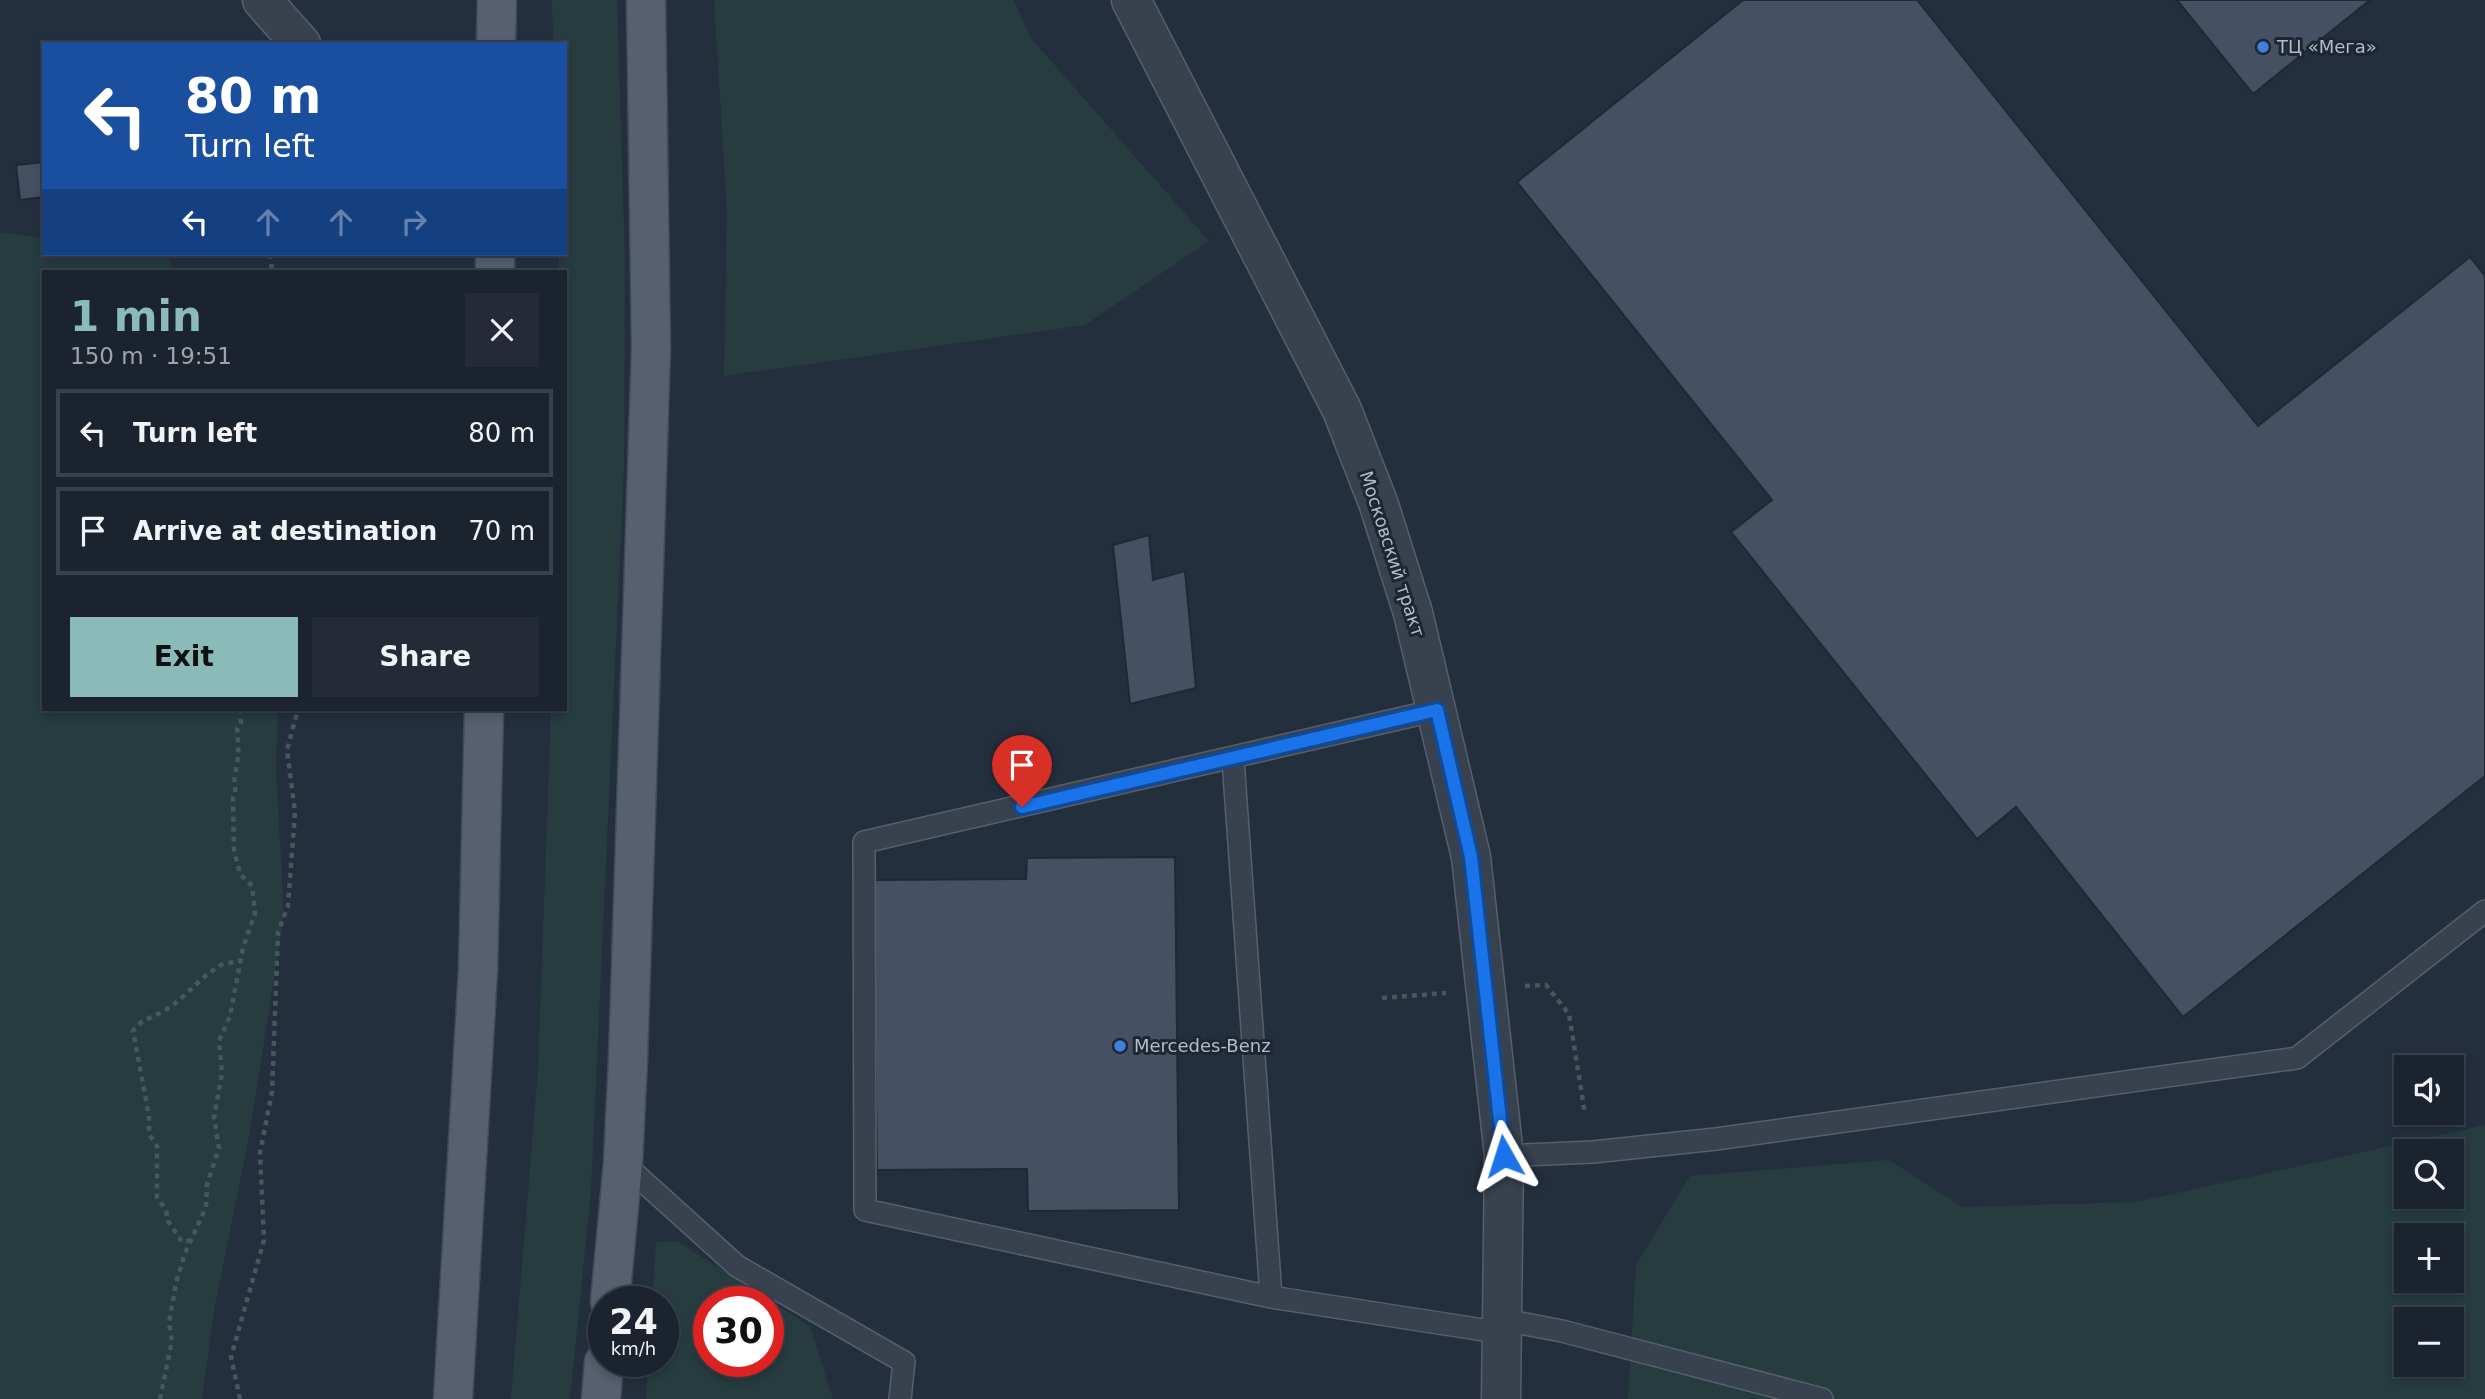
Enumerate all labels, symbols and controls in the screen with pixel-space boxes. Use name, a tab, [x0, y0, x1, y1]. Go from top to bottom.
place label: ТЦ «Мега»	[2276, 36, 2377, 57]
marker: ТЦ «Мега»	[2255, 39, 2271, 55]
text: 80 m	[185, 68, 321, 125]
icon: left	[70, 70, 161, 161]
text: Turn left	[185, 127, 315, 165]
icon: left	[176, 203, 214, 241]
icon: ahead	[249, 203, 287, 241]
icon: ahead	[322, 203, 360, 241]
icon: right	[395, 203, 433, 241]
text: 1 min	[70, 292, 202, 341]
button: close	[465, 293, 539, 367]
text: 150 m · 19:51	[70, 343, 232, 369]
icon: left	[74, 414, 112, 452]
text: Turn left	[133, 418, 257, 448]
text: 80 m	[468, 418, 535, 448]
street label: Московский тракт	[1356, 468, 1429, 639]
icon: arrive	[74, 512, 112, 550]
text: Arrive at destination	[133, 516, 437, 546]
text: 70 m	[468, 516, 535, 546]
button: Exit	[70, 617, 298, 697]
button: Share	[312, 617, 539, 697]
pin	[992, 735, 1052, 807]
icon: arrive	[1003, 746, 1041, 784]
place label: Mercedes-Benz	[1134, 1035, 1271, 1056]
marker: Mercedes-Benz	[1112, 1038, 1128, 1054]
map controls	[2394, 1055, 2464, 1377]
button: sound	[2394, 1055, 2464, 1125]
position arrow	[1467, 1119, 1541, 1193]
button: search	[2394, 1139, 2464, 1209]
button: +	[2394, 1223, 2464, 1293]
speed limit sign: 30	[693, 1286, 784, 1377]
text: 24	[609, 1302, 658, 1342]
button: −	[2394, 1307, 2464, 1377]
text: km/h	[611, 1338, 656, 1359]

